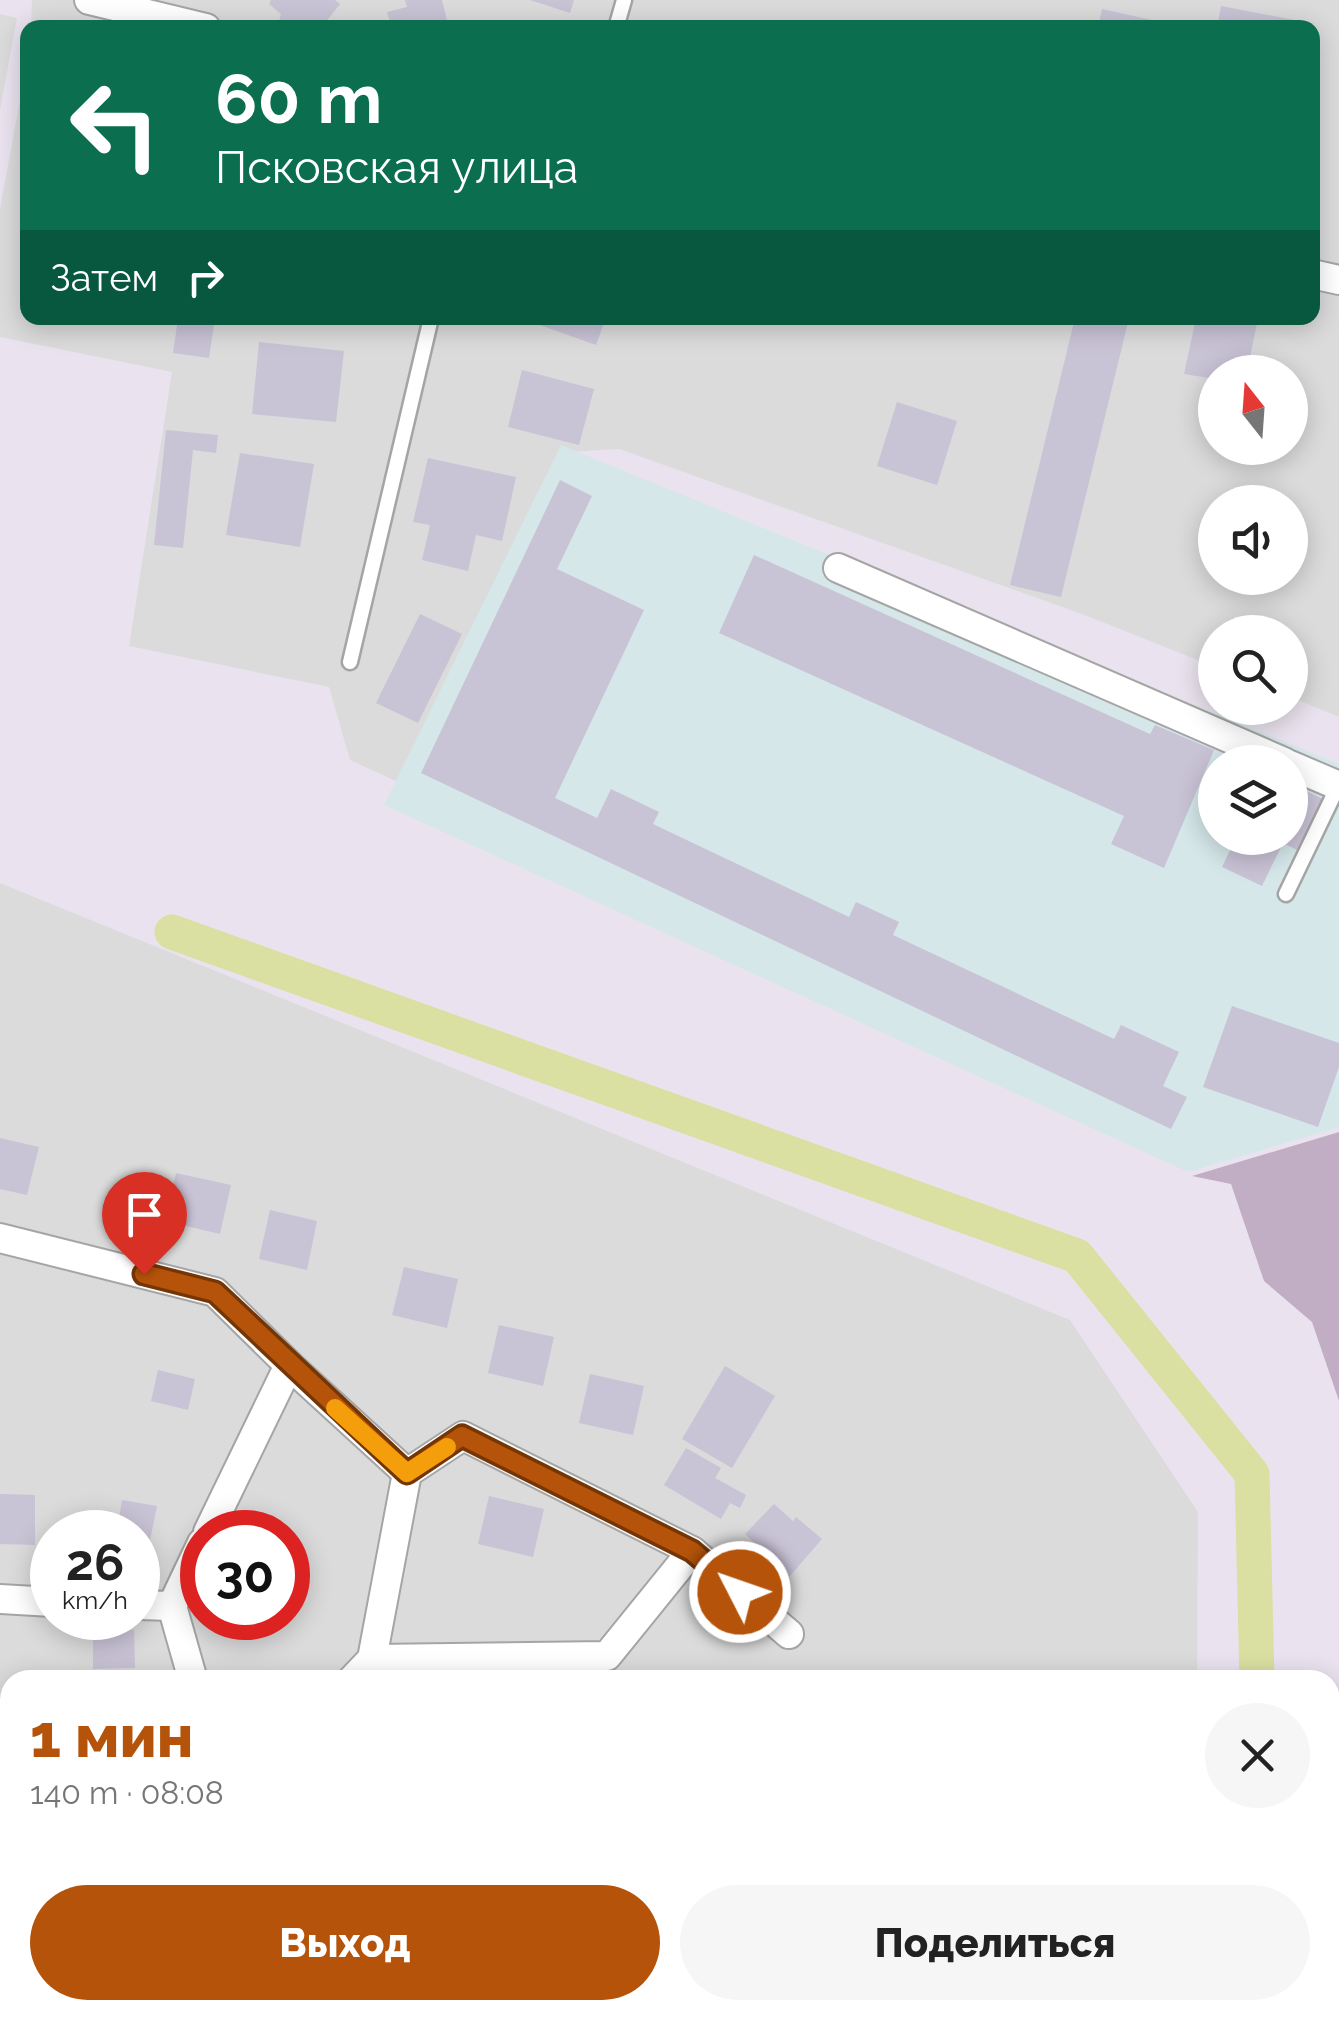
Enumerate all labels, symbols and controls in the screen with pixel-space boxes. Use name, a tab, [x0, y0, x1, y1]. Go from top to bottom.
text: 60 m	[215, 57, 382, 139]
icon: left	[50, 60, 180, 190]
text: Псковская улица	[215, 141, 578, 194]
icon: right	[178, 250, 233, 305]
text: Затем	[50, 255, 158, 300]
north arrow	[1198, 355, 1308, 465]
map controls	[1198, 355, 1308, 855]
button: sound	[1198, 485, 1308, 595]
button: search	[1198, 615, 1308, 725]
button: layers	[1198, 745, 1308, 855]
pin	[102, 1172, 187, 1275]
icon: arrive	[117, 1187, 172, 1242]
speed limit sign: 30	[180, 1510, 310, 1640]
text: 26	[66, 1533, 124, 1592]
position arrow	[688, 1540, 792, 1644]
text: km/h	[62, 1585, 128, 1615]
text: 1 мин	[30, 1701, 193, 1771]
button: close	[1205, 1703, 1310, 1808]
text: 140 m · 08:08	[30, 1774, 224, 1811]
button: Выход	[30, 1885, 660, 2000]
button: Поделиться	[680, 1885, 1310, 2000]

